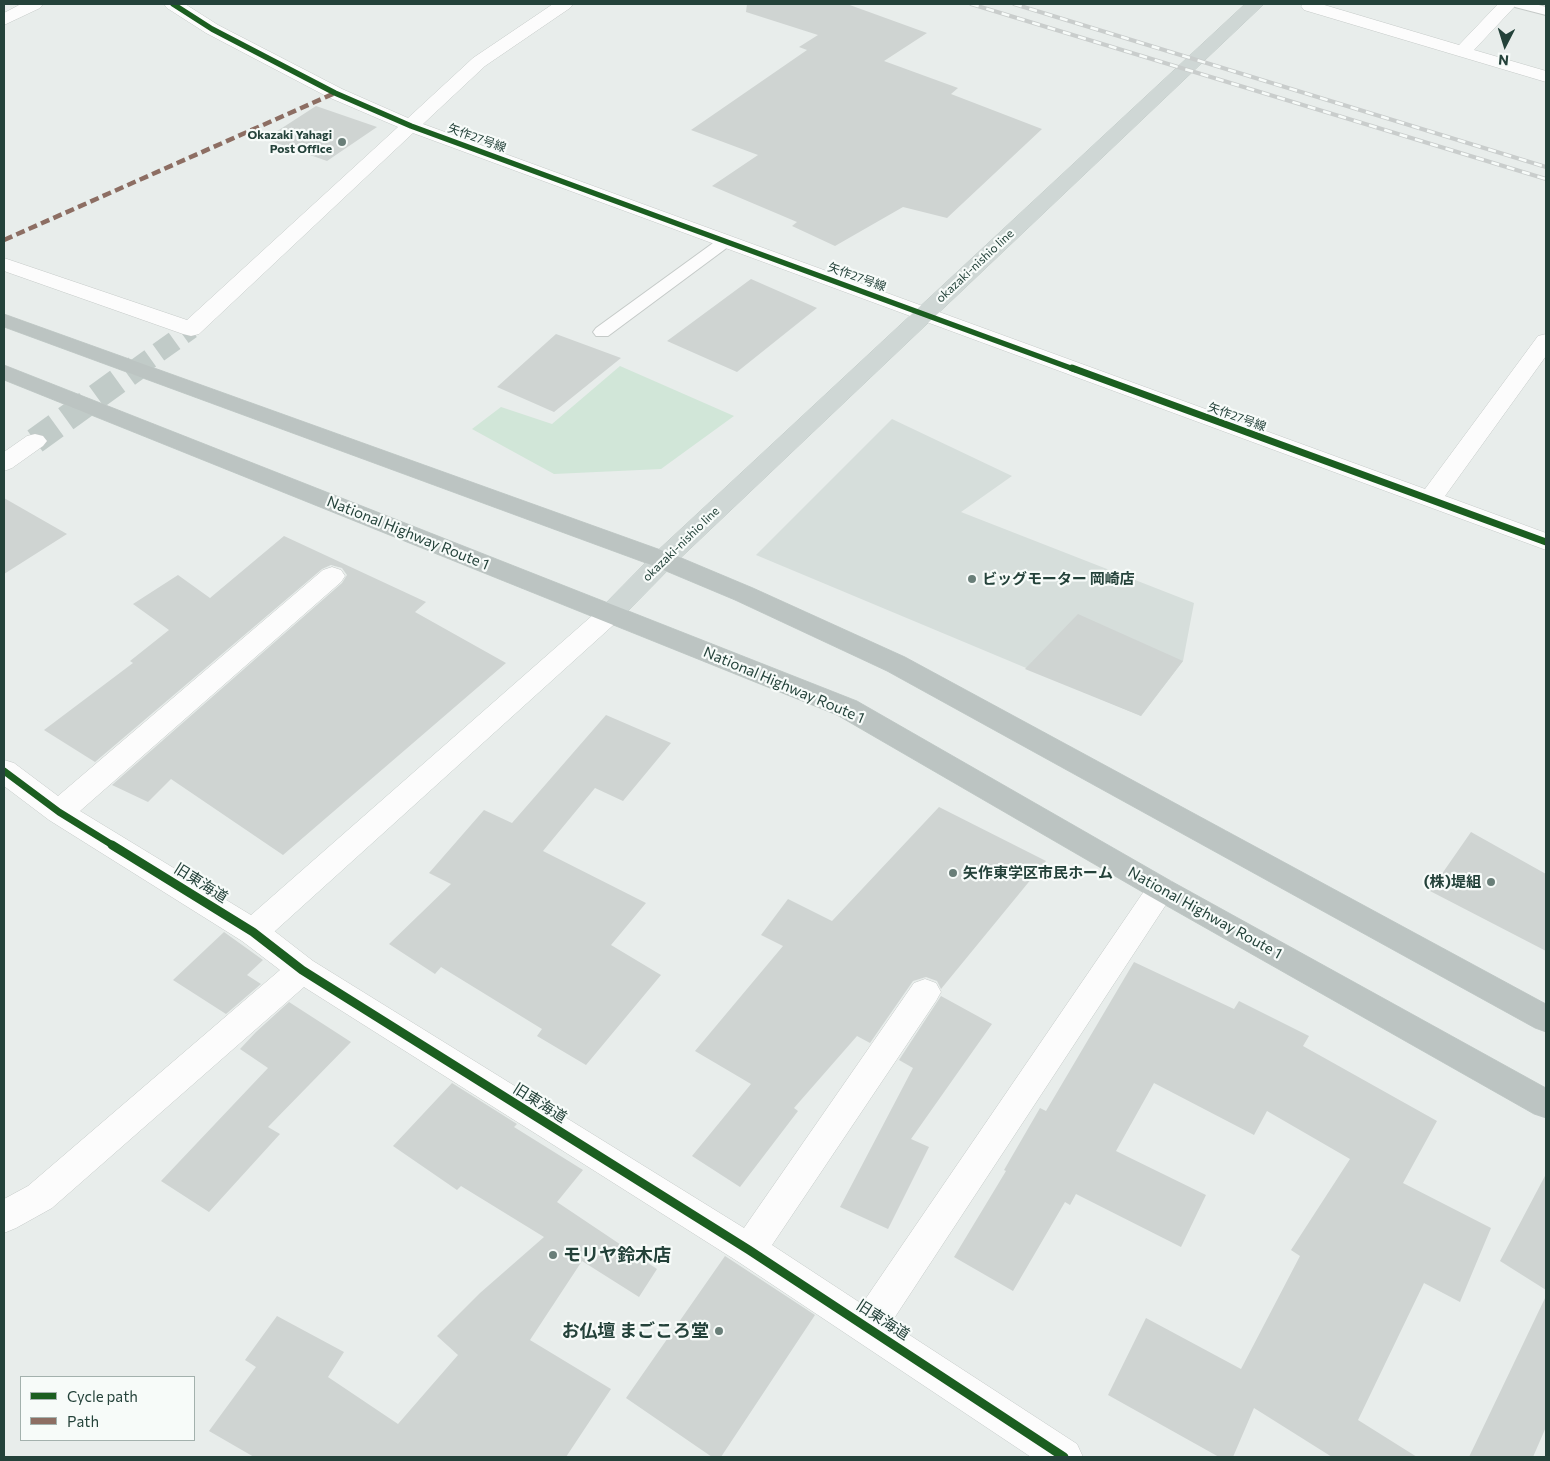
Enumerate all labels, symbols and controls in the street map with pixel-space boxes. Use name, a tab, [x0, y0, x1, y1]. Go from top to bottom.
north arrow	[1480, 20, 1530, 70]
text: N	[1498, 52, 1510, 69]
street label: 矢作27号線	[446, 121, 508, 155]
place label: Okazaki Yahagi Post Office	[247, 128, 332, 156]
marker: Okazaki Yahagi Post Office	[336, 136, 348, 148]
street label: okazaki-nishio line	[933, 226, 1017, 306]
street label: 矢作27号線	[826, 260, 888, 294]
street label: 矢作27号線	[1206, 400, 1268, 434]
street label: National Highway Route 1	[324, 492, 492, 574]
street label: okazaki-nishio line	[640, 504, 722, 584]
place label: ビッグモーター 岡崎店	[982, 570, 1135, 588]
marker: ビッグモーター 岡崎店	[966, 573, 978, 585]
street label: National Highway Route 1	[701, 643, 867, 727]
street label: 旧東海道	[171, 859, 231, 907]
street label: National Highway Route 1	[1125, 863, 1285, 963]
place label: 矢作東学区市民ホーム	[963, 864, 1113, 882]
marker: 矢作東学区市民ホーム	[947, 867, 959, 879]
place label: (株)堤組	[1424, 873, 1481, 891]
marker: (株)堤組	[1485, 876, 1497, 888]
street label: 旧東海道	[510, 1079, 570, 1127]
place label: モリヤ鈴木店	[563, 1244, 671, 1266]
marker: モリヤ鈴木店	[547, 1249, 559, 1261]
street label: 旧東海道	[853, 1296, 913, 1344]
place label: お仏壇 まごころ堂	[562, 1320, 709, 1342]
marker: お仏壇 まごころ堂	[713, 1325, 725, 1337]
legend	[20, 1376, 195, 1441]
text: Cycle path	[67, 1387, 138, 1405]
text: Path	[67, 1412, 99, 1430]

